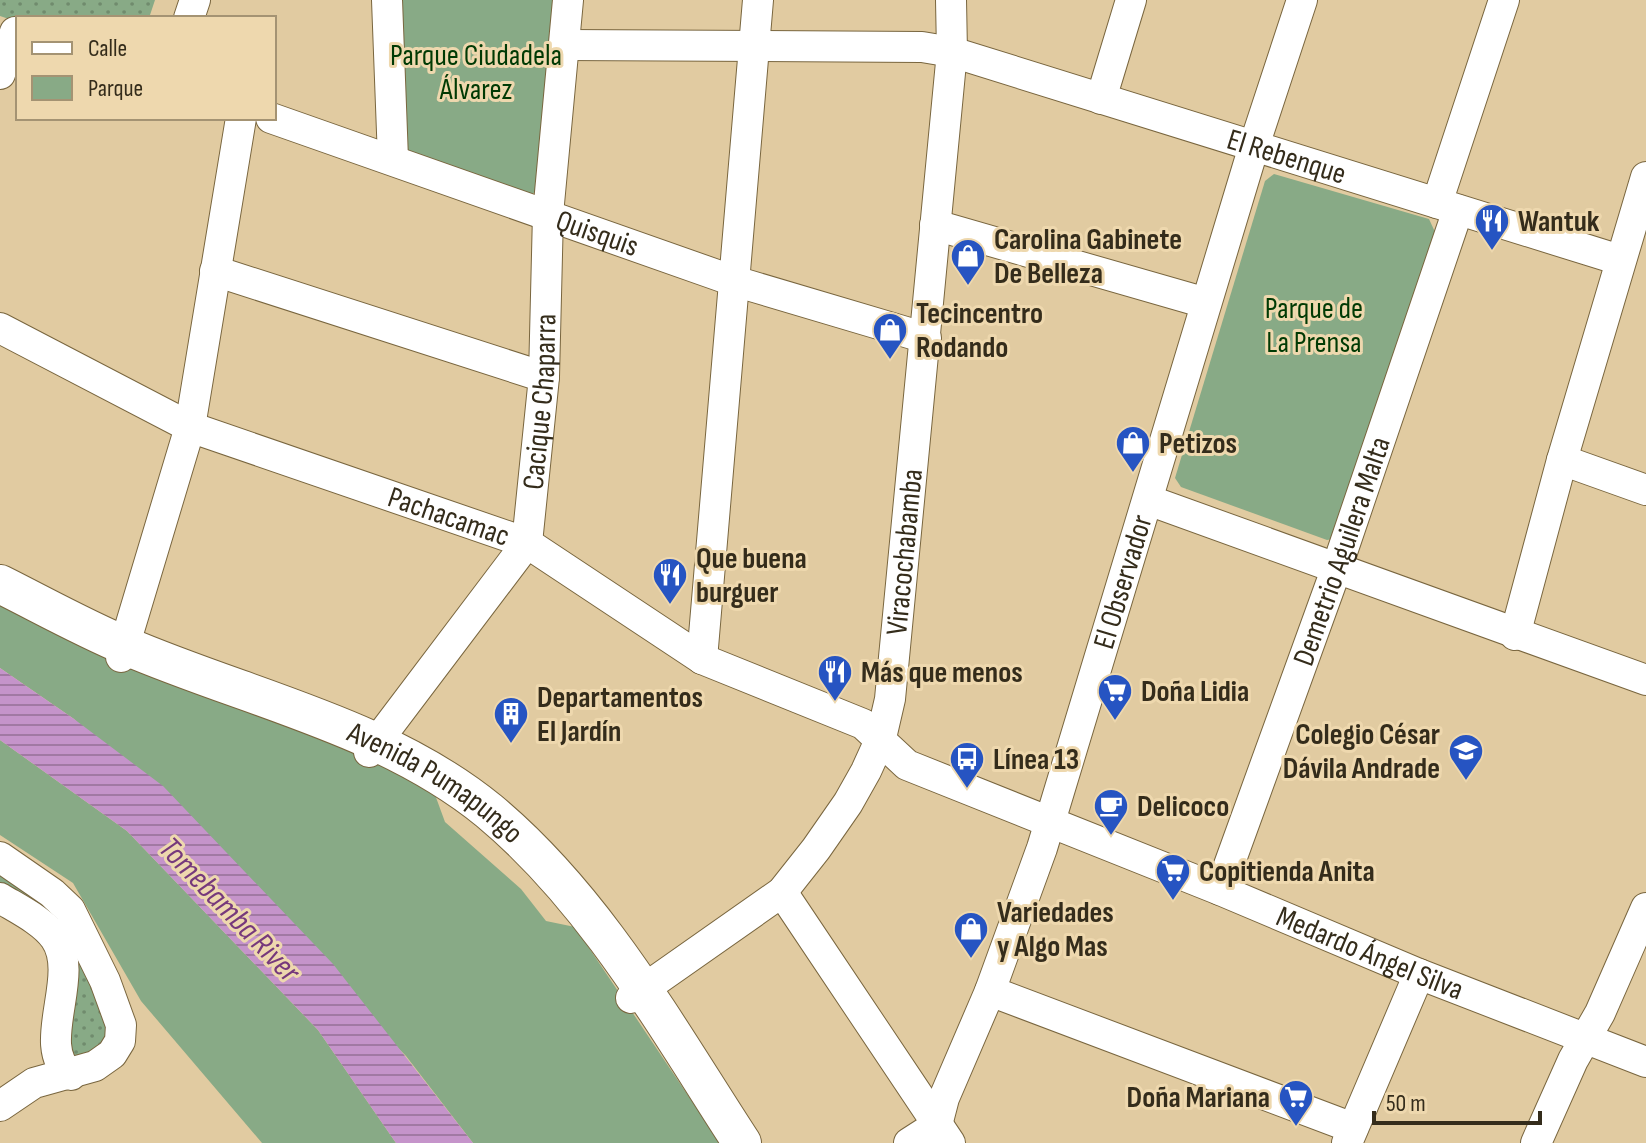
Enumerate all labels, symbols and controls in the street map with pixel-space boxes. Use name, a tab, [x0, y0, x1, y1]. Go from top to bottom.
legend	[16, 16, 276, 120]
text: Calle	[88, 34, 127, 63]
park label: Parque Ciudadela Álvarez	[390, 38, 562, 108]
text: Parque	[88, 74, 143, 103]
street label: El Rebenque	[1222, 122, 1350, 193]
restaurant icon: Wantuk	[1473, 202, 1511, 252]
street label: Quisquis	[551, 203, 643, 265]
place label: Wantuk	[1518, 204, 1600, 240]
place label: Carolina Gabinete De Belleza	[994, 222, 1182, 292]
shop icon: Carolina Gabinete De Belleza	[949, 237, 987, 287]
park label: Parque de La Prensa	[1265, 291, 1363, 361]
place label: Tecincentro Rodando	[916, 296, 1043, 366]
shop icon: Tecincentro Rodando	[871, 311, 909, 361]
street label: Cacique Chaparra	[516, 313, 565, 491]
shop icon: Petizos	[1114, 424, 1152, 474]
place label: Petizos	[1159, 426, 1237, 462]
street label: Demetrio Aguilera Malta	[1286, 432, 1399, 671]
street label: Viracochabamba	[879, 467, 931, 637]
street label: Pachacamac	[383, 479, 514, 555]
street label: El Observador	[1086, 510, 1161, 653]
place label: Que buena burguer	[696, 541, 807, 611]
restaurant icon: Que buena burguer	[651, 556, 689, 606]
restaurant icon: Más que menos	[816, 653, 854, 703]
place label: Más que menos	[861, 655, 1023, 691]
supermarket icon: Doña Lidia	[1096, 672, 1134, 722]
place label: Doña Lidia	[1141, 674, 1249, 710]
place label: Departamentos El Jardín	[537, 680, 703, 750]
building icon: Departamentos El Jardín	[492, 695, 530, 745]
street label: Avenida Pumapungo	[341, 714, 530, 851]
place label: Colegio César Dávila Andrade	[1283, 717, 1440, 787]
school or university icon: Colegio César Dávila Andrade	[1447, 732, 1485, 782]
bus stop icon: Línea 13	[948, 740, 986, 790]
place label: Línea 13	[993, 742, 1079, 778]
cafe icon: Delicoco	[1092, 787, 1130, 837]
place label: Delicoco	[1137, 789, 1229, 825]
water label: Tomebamba River	[150, 829, 309, 991]
supermarket icon: Copitienda Anita	[1154, 852, 1192, 902]
place label: Copitienda Anita	[1199, 854, 1375, 890]
place label: Variedades y Algo Mas	[997, 895, 1114, 965]
street label: Medardo Ángel Silva	[1271, 899, 1468, 1008]
shop icon: Variedades y Algo Mas	[952, 910, 990, 960]
scale bar	[1374, 1075, 1540, 1125]
supermarket icon: Doña Mariana	[1277, 1078, 1315, 1128]
place label: Doña Mariana	[1127, 1080, 1270, 1116]
text: 50 m	[1386, 1089, 1426, 1118]

